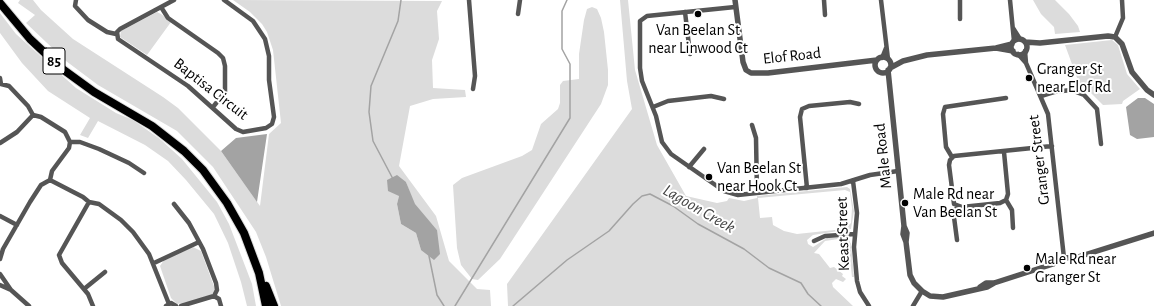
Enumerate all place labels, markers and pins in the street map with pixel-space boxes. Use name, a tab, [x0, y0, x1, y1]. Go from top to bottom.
marker: Van Beelan St near Linwood Ct	[693, 9, 703, 19]
place label: Van Beelan St near Linwood Ct	[648, 20, 748, 58]
place label: Granger St near Elof Rd	[1037, 59, 1111, 97]
marker: Granger St near Elof Rd	[1024, 73, 1034, 83]
place label: Van Beelan St near Hook Ct	[717, 158, 801, 196]
marker: Van Beelan St near Hook Ct	[704, 172, 714, 182]
place label: Male Rd near Van Beelan St	[913, 184, 997, 222]
marker: Male Rd near Van Beelan St	[900, 198, 910, 208]
place label: Male Rd near Granger St	[1035, 249, 1116, 287]
marker: Male Rd near Granger St	[1022, 263, 1032, 273]

